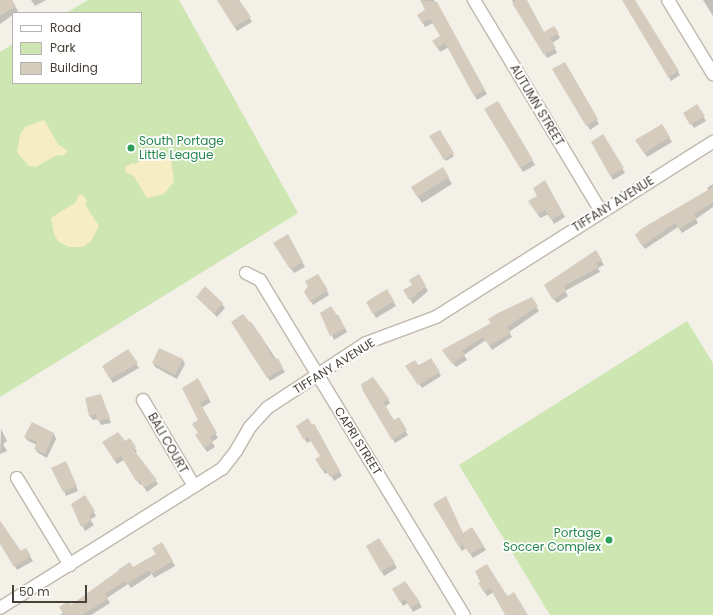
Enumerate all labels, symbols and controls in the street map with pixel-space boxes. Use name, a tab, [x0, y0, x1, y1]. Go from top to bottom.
legend	[12, 12, 142, 84]
text: Road	[50, 19, 81, 36]
text: Park	[50, 39, 76, 56]
text: Building	[50, 59, 98, 76]
street label: AUTUMN STREET	[507, 62, 567, 148]
place label: South Portage Little League	[139, 134, 224, 162]
marker: South Portage Little League	[126, 143, 136, 153]
street label: TIFFANY AVENUE	[570, 173, 656, 235]
street label: TIFFANY AVENUE	[291, 335, 377, 397]
street label: CAPRI STREET	[331, 404, 385, 478]
street label: BALI COURT	[145, 410, 191, 476]
place label: Portage Soccer Complex	[503, 526, 601, 554]
marker: Portage Soccer Complex	[604, 535, 614, 545]
scale bar	[14, 577, 89, 603]
text: 50 m	[19, 583, 50, 600]

